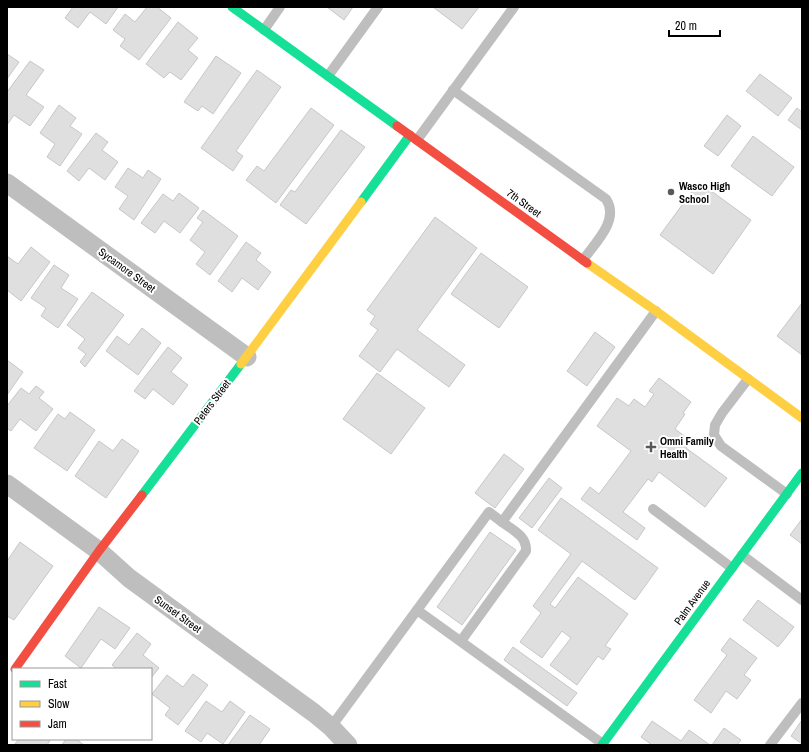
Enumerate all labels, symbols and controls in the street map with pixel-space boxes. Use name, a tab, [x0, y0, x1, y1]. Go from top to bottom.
scale bar	[669, 12, 720, 38]
text: 20 m	[675, 18, 697, 34]
place label: Wasco High School	[679, 179, 730, 206]
street label: 7th Street	[504, 186, 544, 220]
marker: Wasco High School	[666, 187, 676, 197]
street label: Sycamore Street	[96, 245, 159, 296]
street label: Peters Street	[191, 376, 234, 427]
place label: Omni Family Health	[660, 434, 714, 461]
marker: Omni Family Health	[645, 441, 657, 453]
street label: Palm Avenue	[671, 576, 713, 628]
street label: Sunset Street	[152, 592, 205, 636]
legend	[12, 668, 152, 740]
text: Fast	[48, 676, 67, 692]
text: Slow	[48, 696, 70, 712]
text: Jam	[48, 716, 67, 732]

